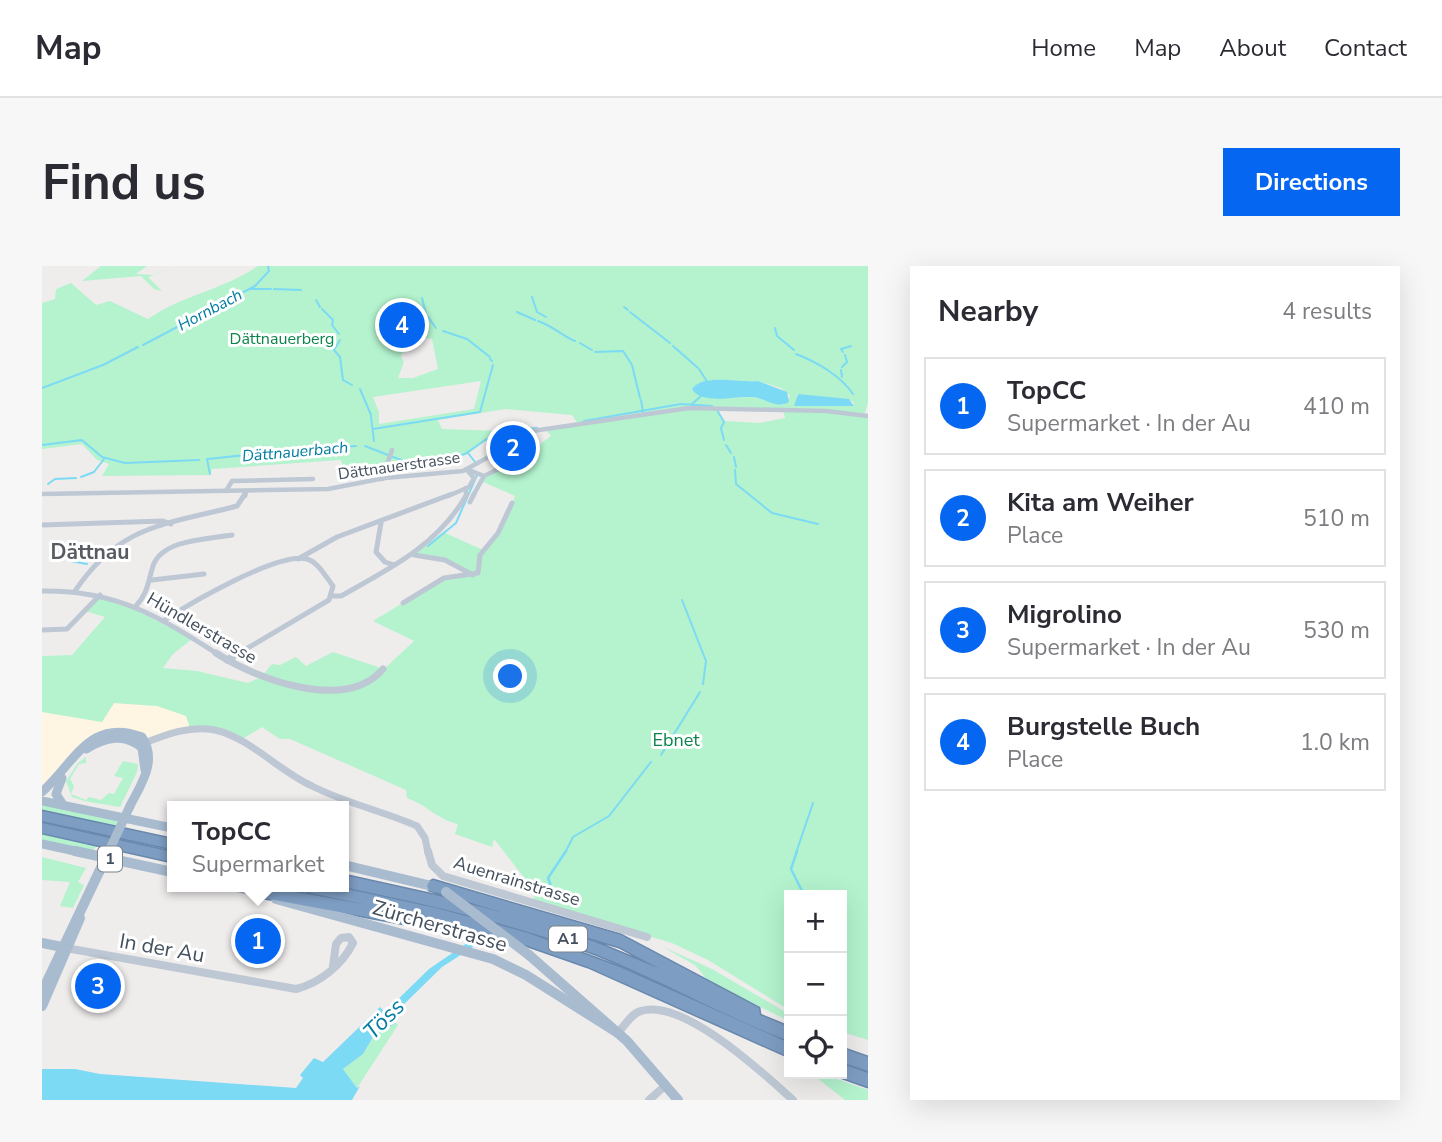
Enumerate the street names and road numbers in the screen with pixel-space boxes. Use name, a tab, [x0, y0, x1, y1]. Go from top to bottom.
street label: Dättnauerstrasse	[336, 447, 462, 485]
street label: Hündlerstrasse	[143, 587, 261, 669]
road number: 1	[98, 846, 122, 872]
street label: Auenrainstrasse	[451, 850, 583, 912]
street label: Zürcherstrasse	[369, 893, 511, 959]
road number: A1	[549, 926, 587, 952]
street label: In der Au	[117, 927, 207, 969]

